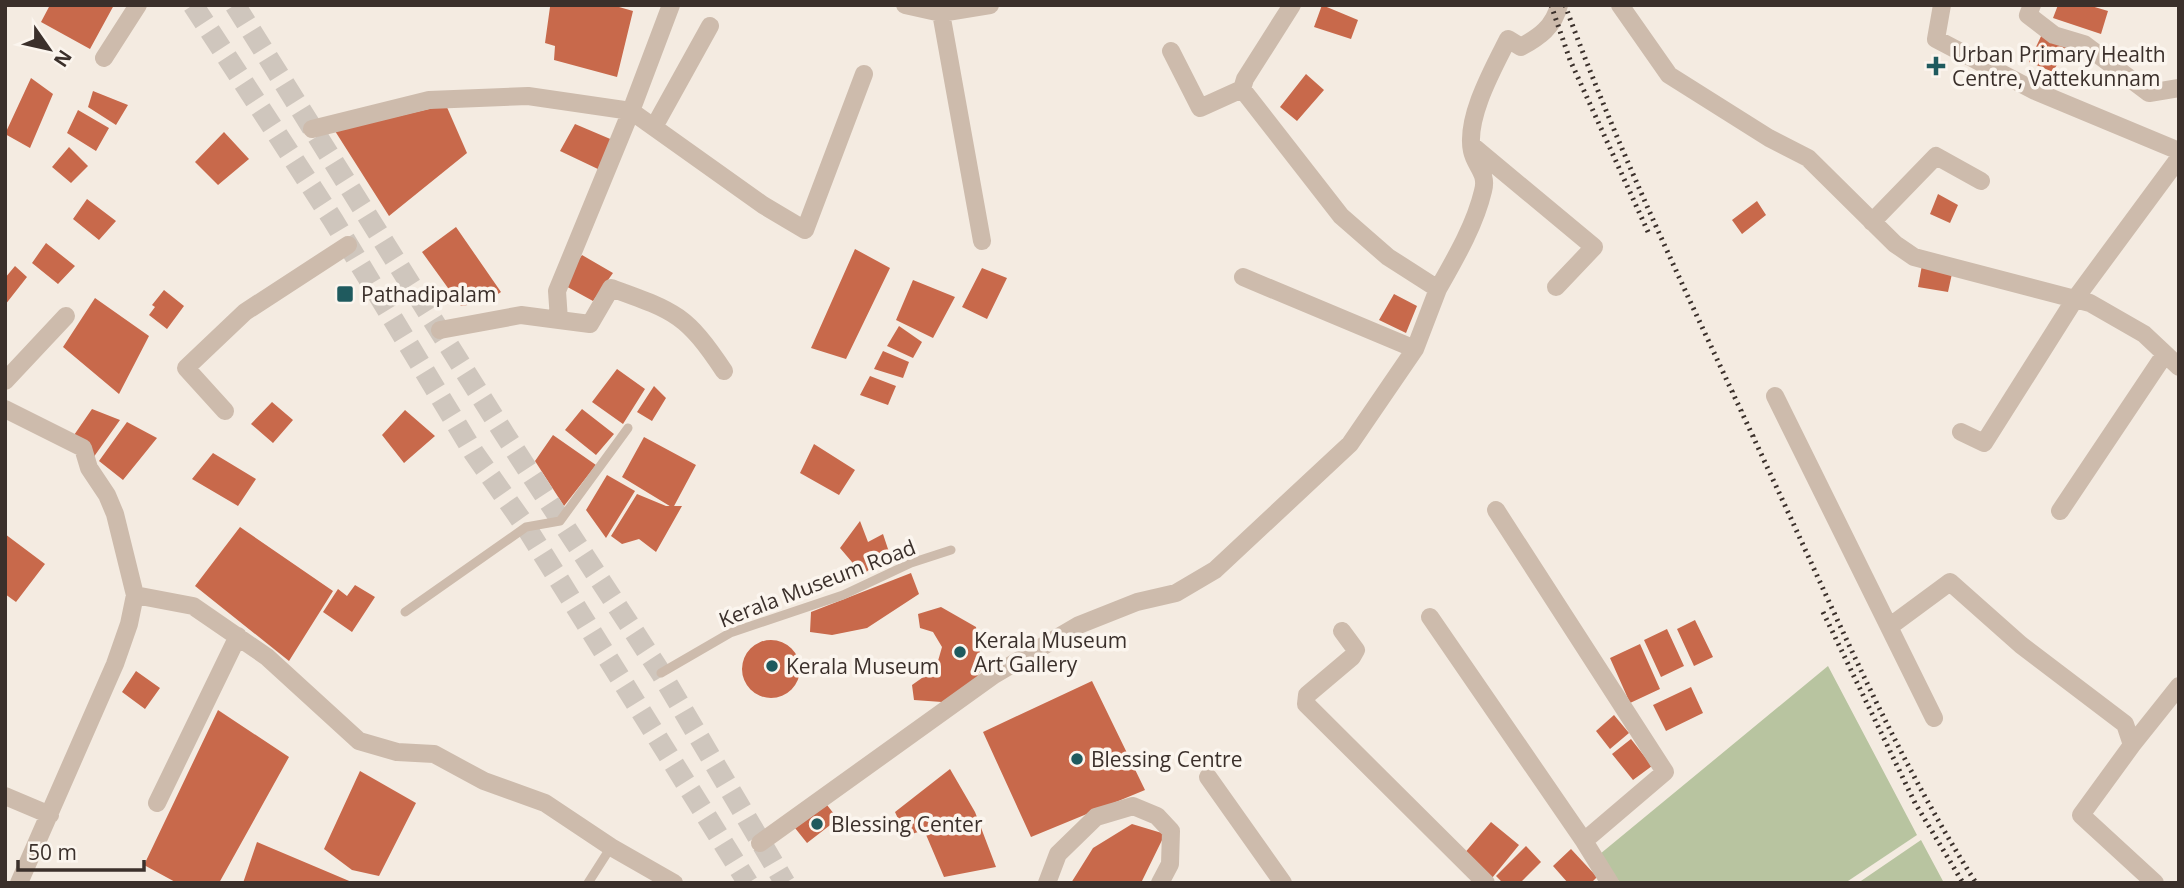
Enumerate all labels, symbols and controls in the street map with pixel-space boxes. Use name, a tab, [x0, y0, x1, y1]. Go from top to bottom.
north arrow	[14, 14, 84, 84]
place label: Urban Primary Health Centre, Vattekunnam	[1952, 40, 2166, 92]
text: N	[48, 45, 78, 72]
marker: Urban Primary Health Centre, Vattekunnam	[1926, 56, 1946, 76]
place label: Pathadipalam	[361, 280, 496, 308]
marker: Pathadipalam	[335, 284, 355, 304]
street label: Kerala Museum Road	[715, 533, 919, 633]
place label: Kerala Museum Art Gallery	[974, 626, 1127, 678]
marker: Kerala Museum Art Gallery	[952, 644, 968, 660]
place label: Kerala Museum	[786, 652, 939, 680]
marker: Kerala Museum	[764, 658, 780, 674]
place label: Blessing Centre	[1091, 745, 1242, 773]
marker: Blessing Centre	[1069, 751, 1085, 767]
place label: Blessing Center	[831, 810, 983, 838]
marker: Blessing Center	[809, 816, 825, 832]
scale bar	[18, 828, 144, 872]
text: 50 m	[28, 838, 77, 866]

